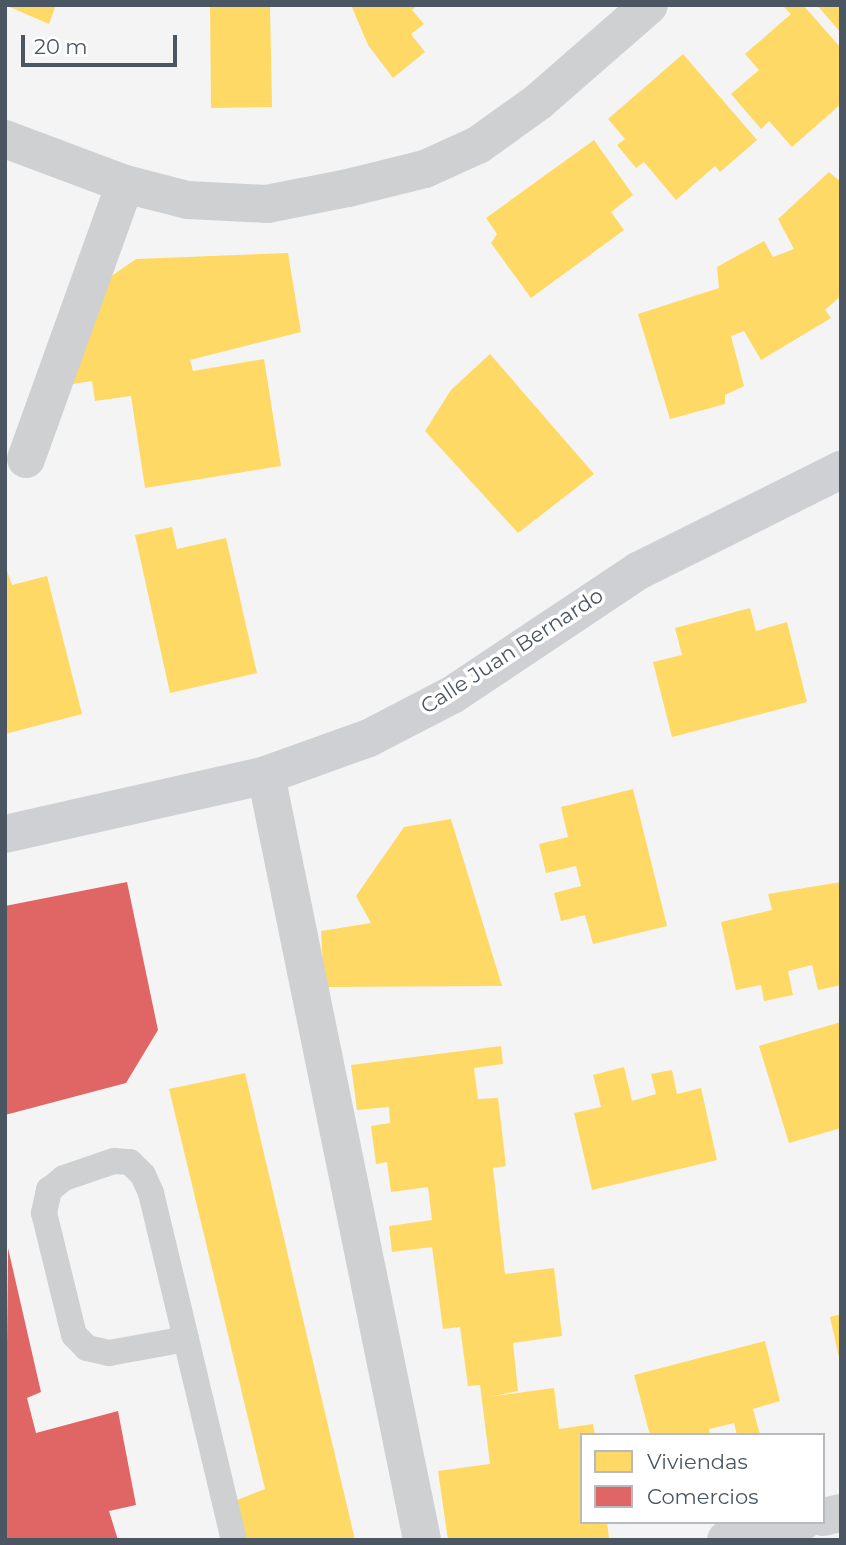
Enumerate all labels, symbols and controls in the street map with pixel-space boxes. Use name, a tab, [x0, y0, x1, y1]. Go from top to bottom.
scale bar	[24, 21, 180, 65]
text: 20 m	[34, 34, 88, 59]
street label: Calle Juan Bernardo	[416, 583, 608, 719]
legend	[580, 1433, 825, 1524]
text: Viviendas	[647, 1449, 748, 1474]
text: Comercios	[647, 1484, 758, 1509]

